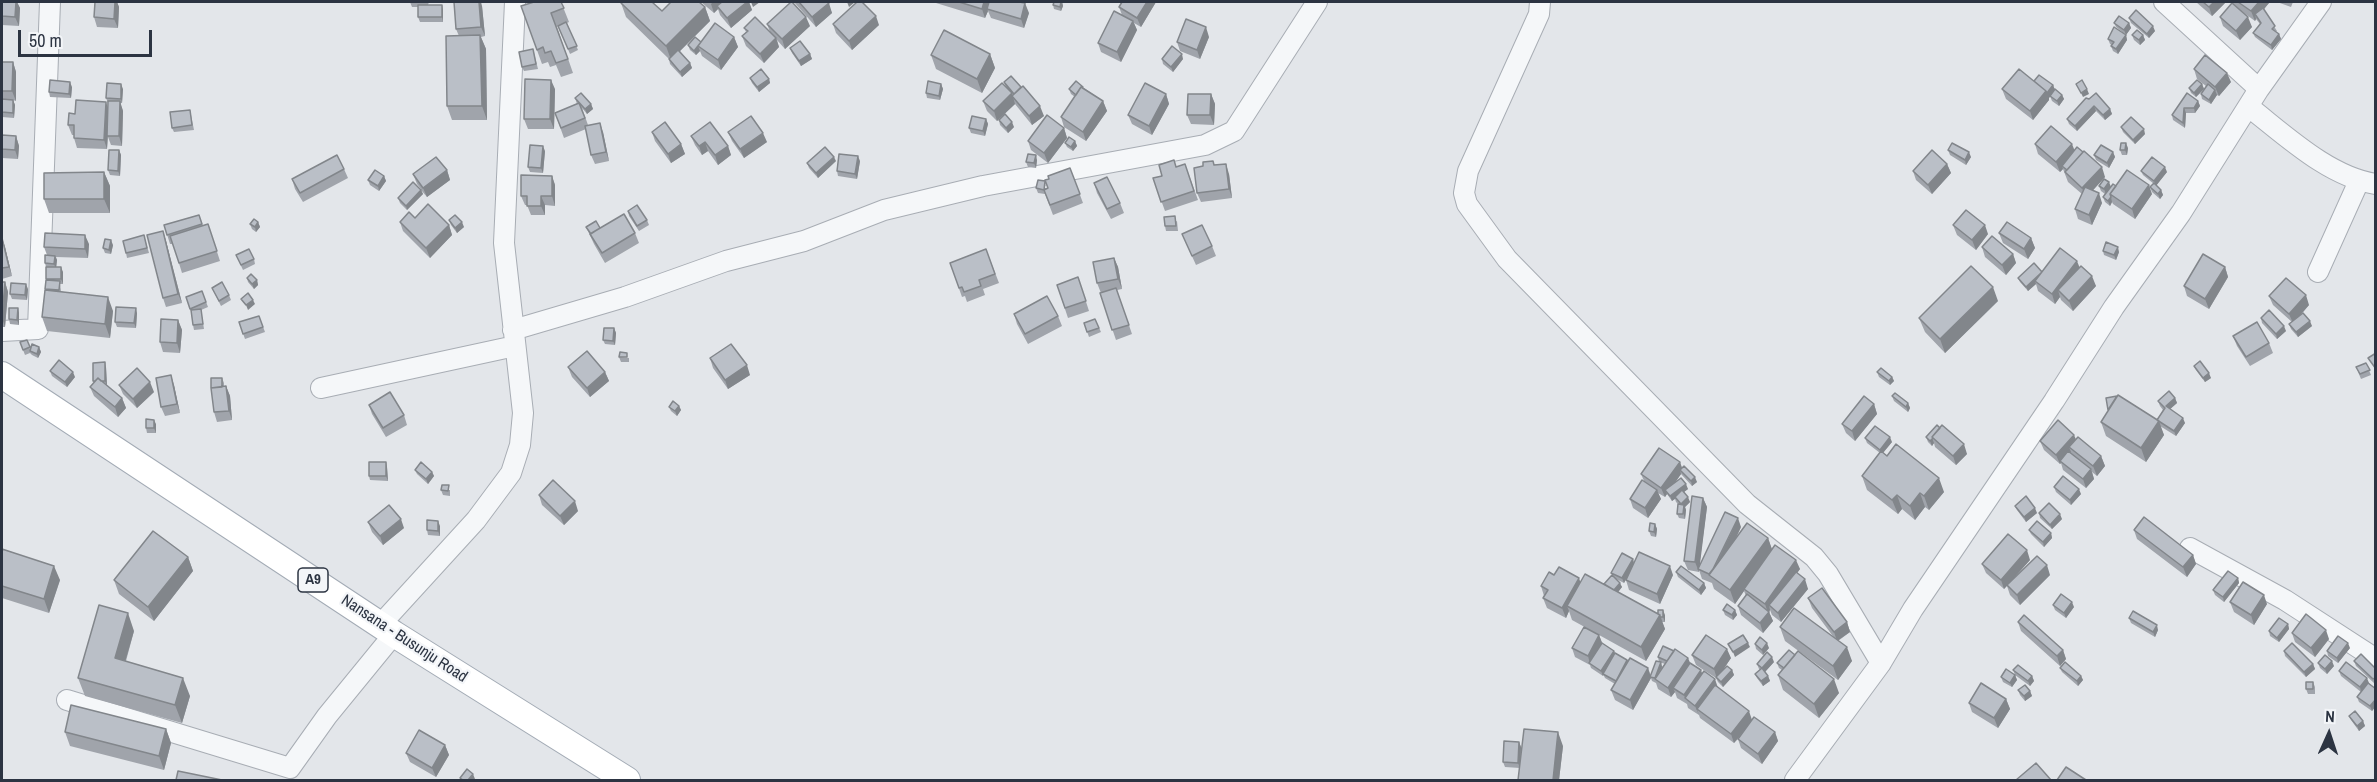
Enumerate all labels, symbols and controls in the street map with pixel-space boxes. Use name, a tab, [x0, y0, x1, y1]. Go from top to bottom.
scale bar	[21, 18, 154, 56]
text: 50 m	[29, 28, 62, 53]
road number: A9	[298, 568, 328, 592]
street label: Nansana - Busunju Road	[337, 591, 471, 687]
north arrow	[2299, 704, 2359, 764]
text: N	[2325, 705, 2335, 727]

